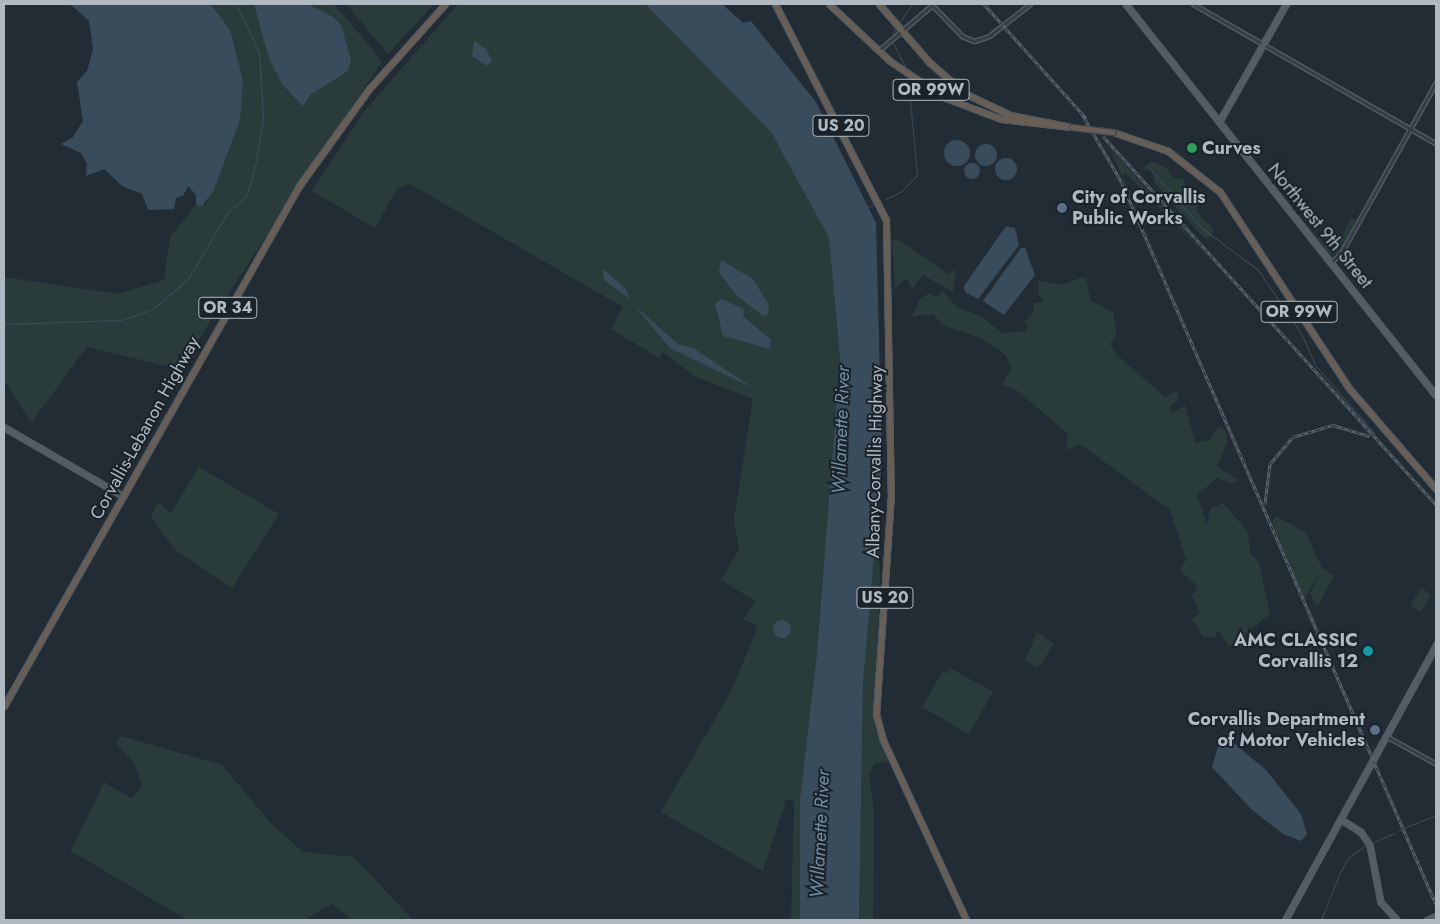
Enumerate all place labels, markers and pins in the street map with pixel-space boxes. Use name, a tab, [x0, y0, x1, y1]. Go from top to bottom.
place label: Curves	[1202, 137, 1261, 159]
marker: Curves	[1186, 142, 1198, 154]
place label: City of Corvallis Public Works	[1072, 187, 1206, 230]
marker: City of Corvallis Public Works	[1056, 202, 1068, 214]
place label: AMC CLASSIC Corvallis 12	[1234, 630, 1358, 672]
marker: AMC CLASSIC Corvallis 12	[1362, 645, 1374, 657]
place label: Corvallis Department of Motor Vehicles	[1188, 709, 1365, 752]
marker: Corvallis Department of Motor Vehicles	[1369, 724, 1381, 736]

